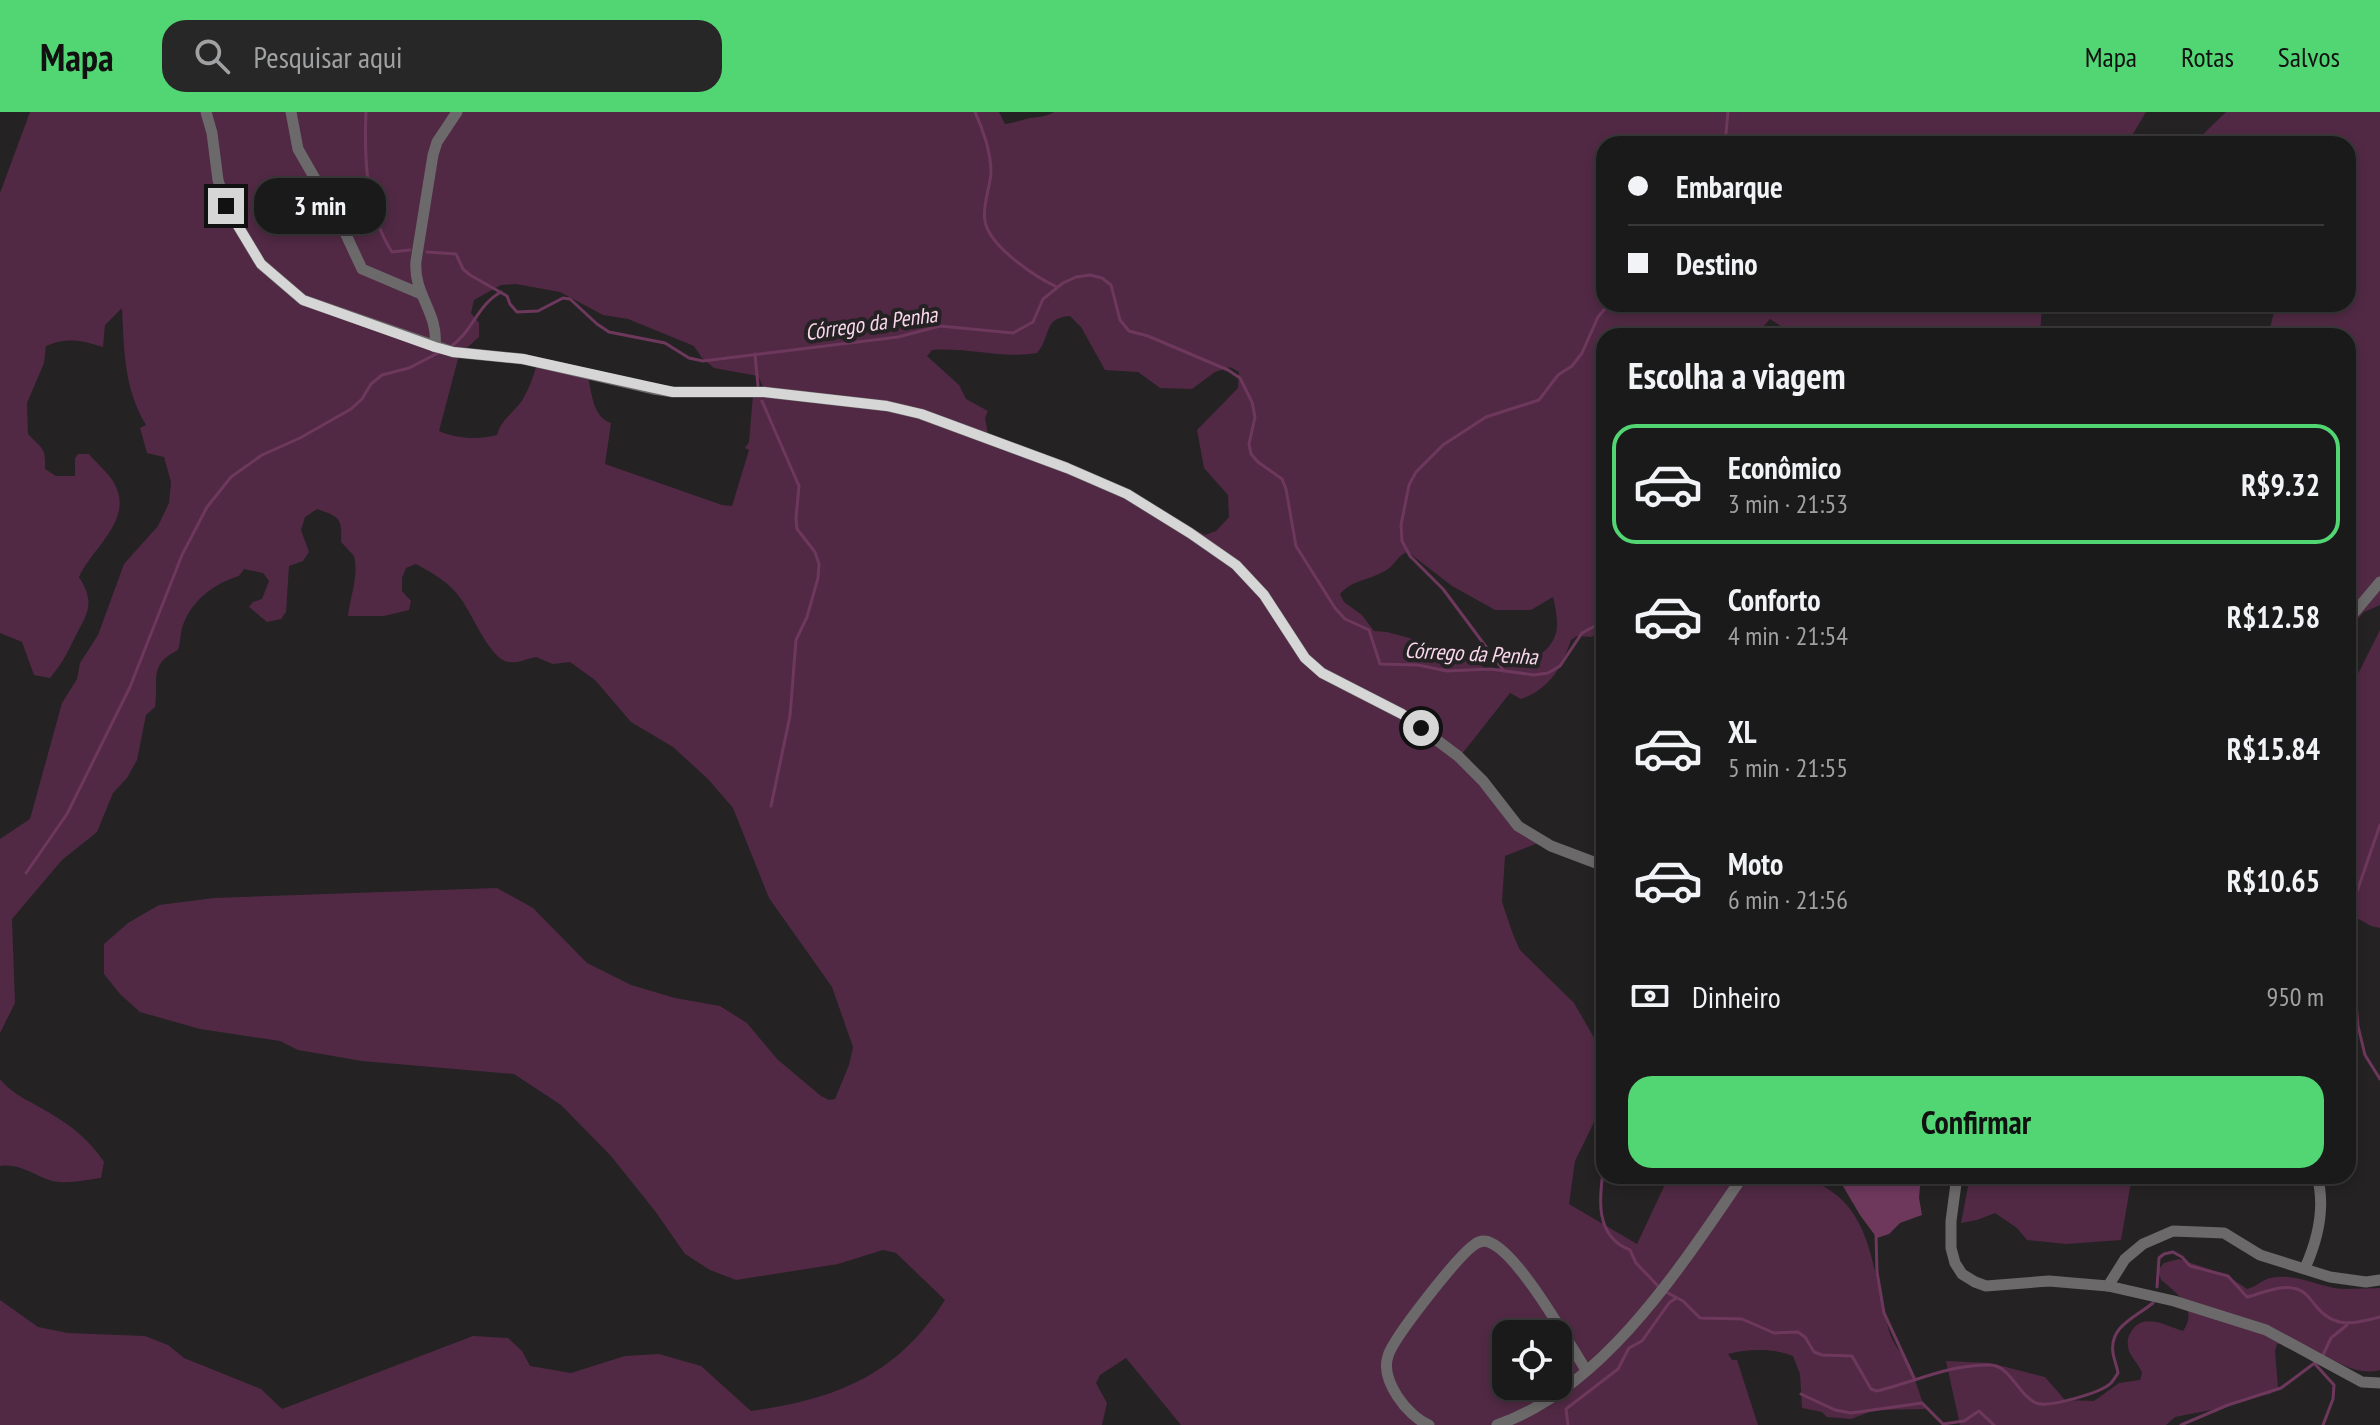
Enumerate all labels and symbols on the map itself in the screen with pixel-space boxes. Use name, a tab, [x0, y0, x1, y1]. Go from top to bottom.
callout: 3 min	[254, 178, 386, 234]
route end	[208, 188, 244, 224]
water label: Córrego da Penha	[803, 300, 940, 346]
water label: Córrego da Penha	[1404, 636, 1539, 671]
route start	[1403, 710, 1439, 746]

